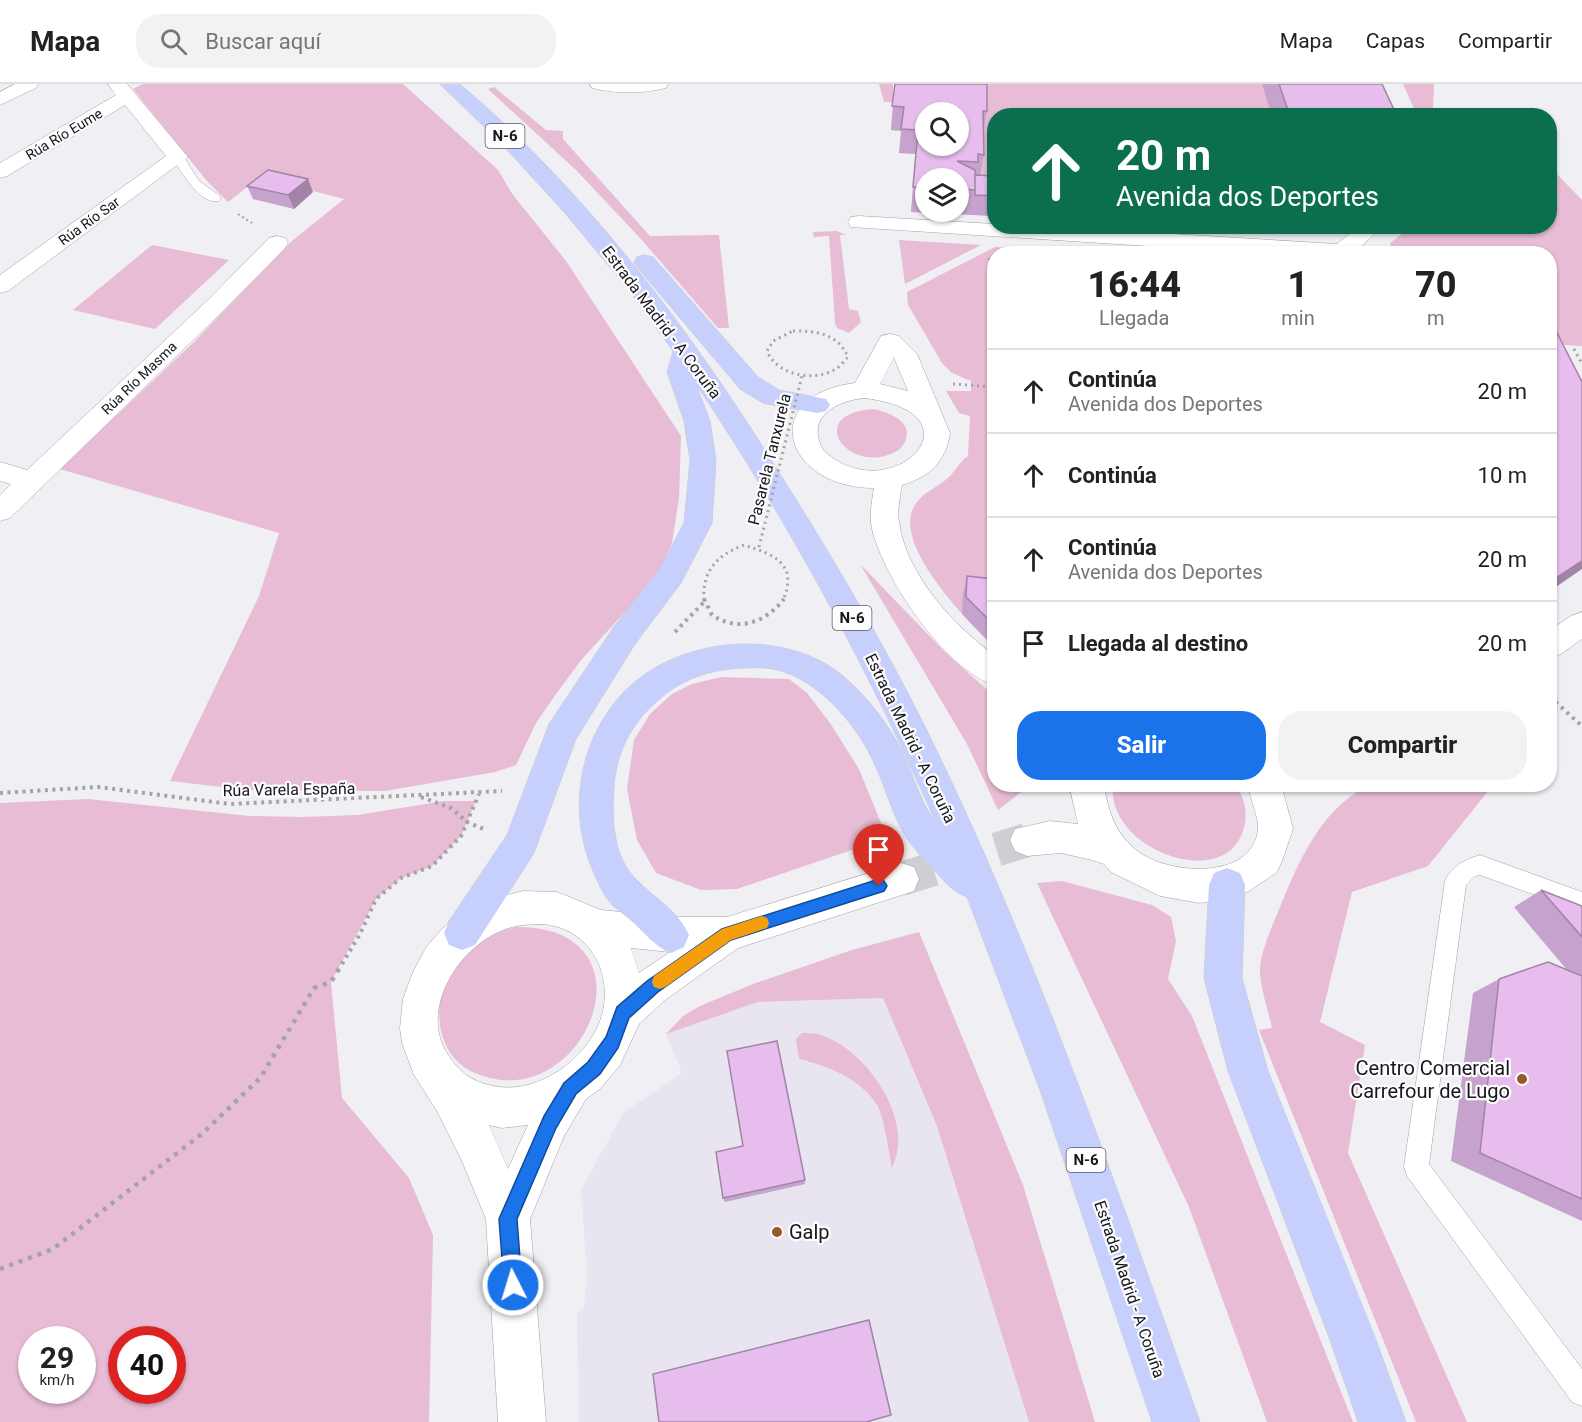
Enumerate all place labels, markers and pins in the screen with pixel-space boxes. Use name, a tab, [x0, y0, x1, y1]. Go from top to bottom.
pin	[853, 824, 904, 886]
place label: Centro Comercial Carrefour de Lugo	[1350, 1056, 1510, 1103]
marker: Centro Comercial Carrefour de Lugo	[1515, 1072, 1529, 1086]
place label: Galp	[789, 1220, 830, 1244]
marker: Galp	[770, 1225, 784, 1239]

